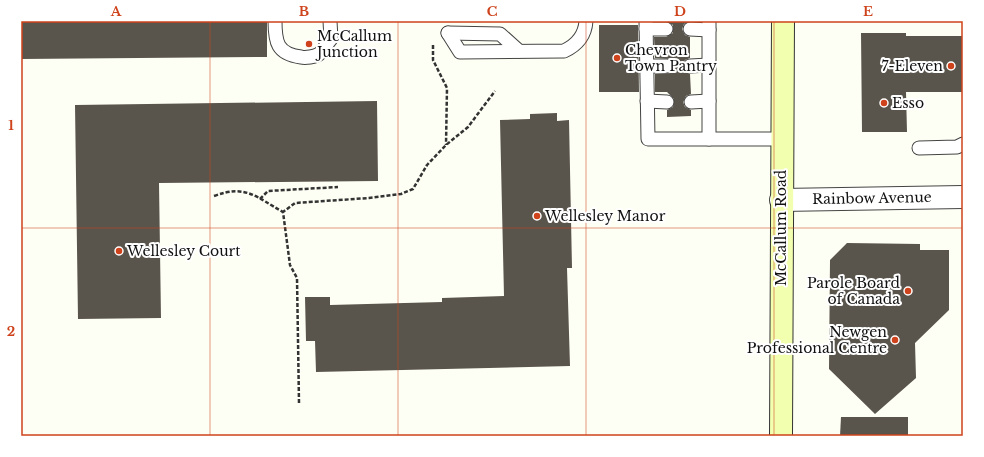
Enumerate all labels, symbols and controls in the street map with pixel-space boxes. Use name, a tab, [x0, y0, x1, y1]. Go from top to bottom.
text: A	[110, 3, 122, 20]
text: B	[299, 3, 309, 20]
text: C	[487, 3, 498, 20]
text: D	[674, 3, 686, 20]
text: E	[863, 3, 873, 20]
place label: McCallum Junction	[315, 27, 392, 61]
marker: McCallum Junction	[304, 39, 314, 49]
place label: Chevron Town Pantry	[625, 41, 717, 75]
marker: Chevron Town Pantry	[612, 53, 622, 63]
place label: 7-Eleven	[881, 57, 943, 75]
marker: 7-Eleven	[946, 61, 956, 71]
place label: Esso	[892, 94, 924, 112]
marker: Esso	[879, 98, 889, 108]
text: 1	[8, 117, 14, 134]
street label: McCallum Road	[772, 169, 790, 286]
street label: Rainbow Avenue	[812, 188, 932, 208]
place label: Wellesley Manor	[544, 207, 666, 225]
marker: Wellesley Manor	[532, 211, 542, 221]
place label: Wellesley Court	[126, 242, 241, 260]
marker: Wellesley Court	[114, 246, 124, 256]
place label: Parole Board of Canada	[807, 274, 901, 308]
marker: Parole Board of Canada	[903, 286, 913, 296]
text: 2	[7, 323, 15, 340]
place label: Newgen Professional Centre	[747, 323, 887, 357]
marker: Newgen Professional Centre	[890, 335, 900, 345]

